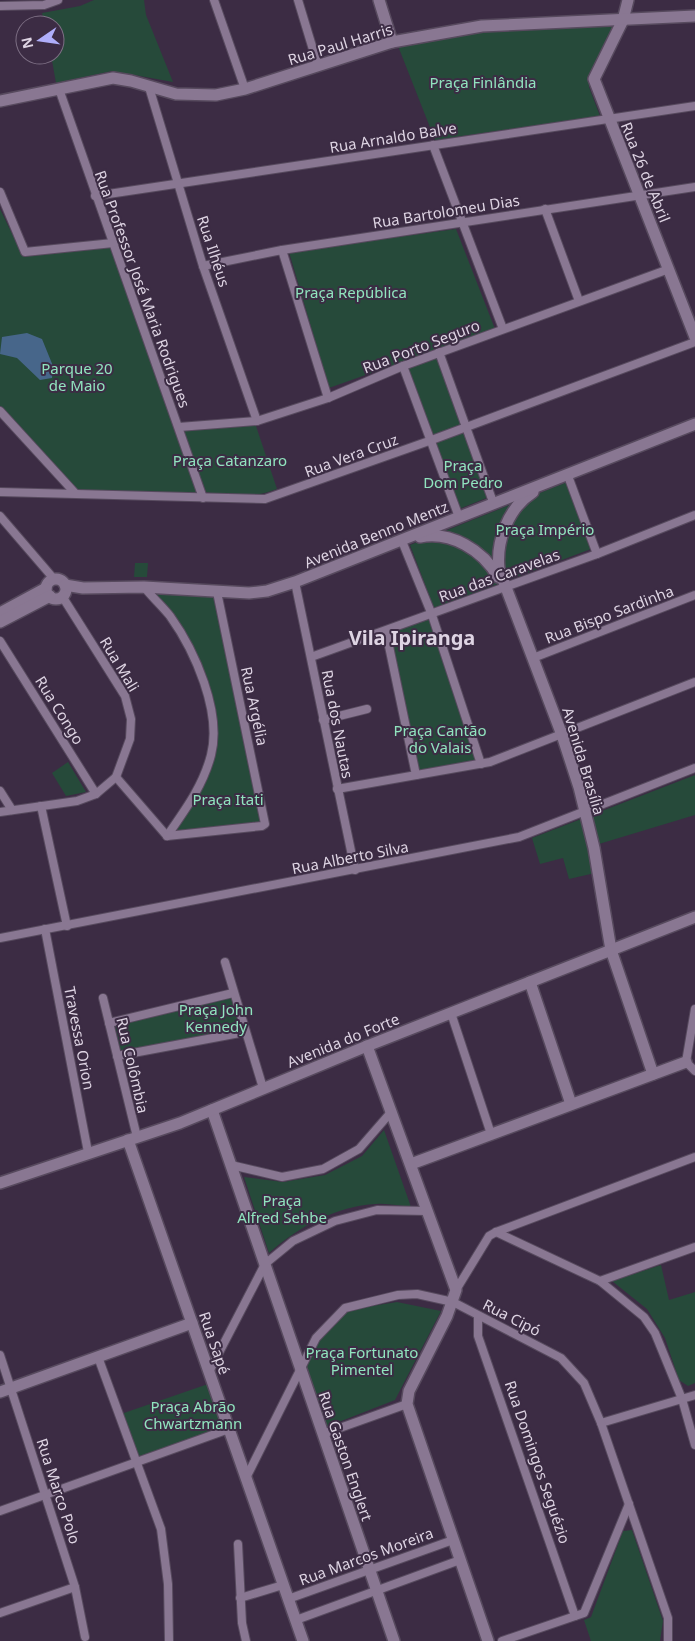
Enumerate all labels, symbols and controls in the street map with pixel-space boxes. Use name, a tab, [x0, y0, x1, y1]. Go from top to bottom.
north arrow	[15, 15, 65, 65]
street label: Rua Paul Harris	[285, 19, 395, 69]
text: N	[16, 35, 37, 51]
park label: Praça Finlândia	[430, 72, 536, 92]
street label: Rua Arnaldo Balve	[328, 117, 458, 157]
street label: Rua 26 de Abril	[617, 119, 675, 225]
street label: Rua Professor José Maria Rodrigues	[91, 168, 195, 410]
street label: Rua Bartolomeu Dias	[371, 189, 521, 233]
street label: Rua Ilhéus	[193, 213, 235, 289]
park label: Praça República	[295, 282, 407, 302]
street label: Rua Porto Seguro	[360, 314, 482, 378]
park label: Parque 20 de Maio	[41, 358, 113, 395]
street label: Rua Vera Cruz	[301, 429, 401, 481]
park label: Praça Catanzaro	[173, 450, 287, 470]
park label: Praça Dom Pedro	[423, 455, 503, 492]
street label: Avenida Benno Mentz	[301, 496, 451, 572]
park label: Praça Império	[496, 519, 594, 539]
street label: Rua das Caravelas	[436, 544, 562, 606]
street label: Rua Bispo Sardinha	[542, 580, 676, 648]
district label: Vila Ipiranga	[349, 624, 475, 651]
street label: Rua Mali	[96, 633, 144, 695]
street label: Rua Argélia	[237, 665, 273, 747]
street label: Rua dos Nautas	[318, 668, 358, 780]
street label: Rua Congo	[31, 672, 89, 748]
street label: Avenida Brasília	[558, 705, 610, 817]
park label: Praça Cantão do Valais	[394, 720, 486, 757]
park label: Praça Itati	[192, 789, 264, 809]
street label: Rua Alberto Silva	[290, 836, 410, 878]
street label: Travessa Orion	[60, 985, 100, 1091]
park label: Praça John Kennedy	[179, 999, 253, 1036]
street label: Avenida do Forte	[284, 1008, 402, 1072]
street label: Rua Colômbia	[112, 1015, 154, 1115]
park label: Praça Alfred Sehbe	[237, 1190, 327, 1227]
street label: Rua Cipó	[480, 1294, 544, 1340]
street label: Rua Sapé	[195, 1309, 235, 1377]
park label: Praça Fortunato Pimentel	[306, 1342, 418, 1379]
street label: Rua Domingos Seguézio	[501, 1378, 575, 1546]
street label: Rua Gaston Englert	[314, 1389, 378, 1524]
park label: Praça Abrão Chwartzmann	[144, 1396, 242, 1433]
street label: Rua Marco Polo	[32, 1436, 86, 1546]
street label: Rua Marcos Moreira	[296, 1522, 436, 1590]

